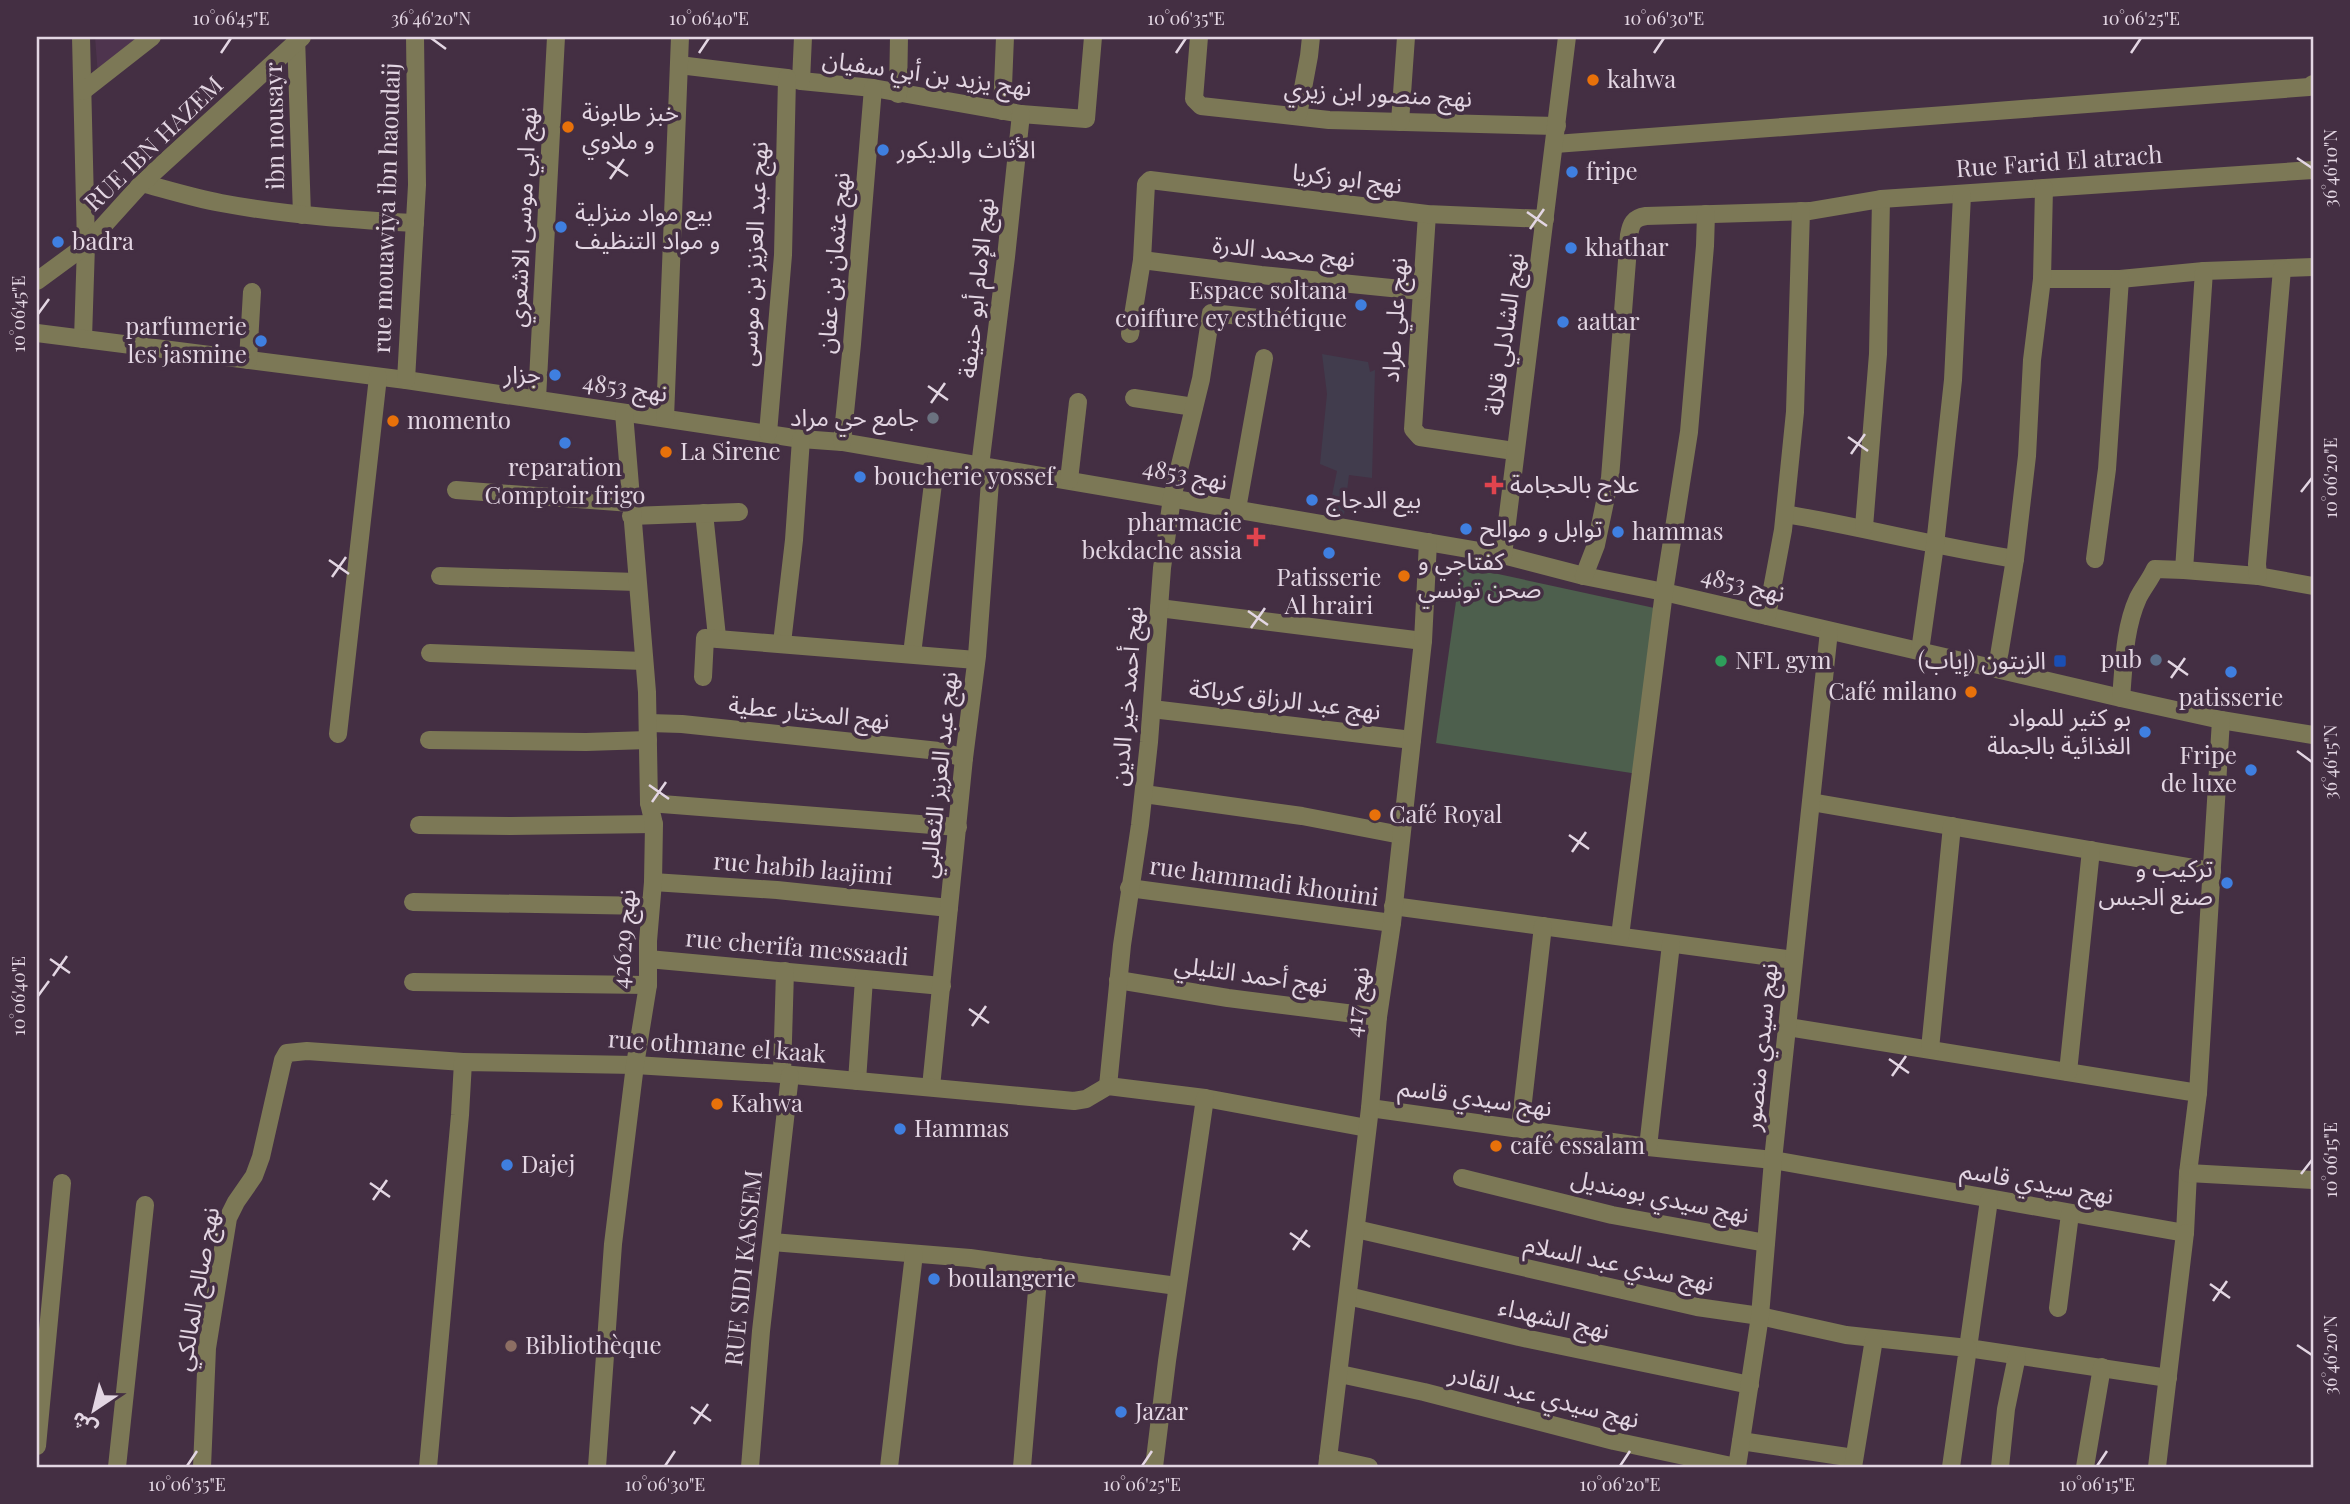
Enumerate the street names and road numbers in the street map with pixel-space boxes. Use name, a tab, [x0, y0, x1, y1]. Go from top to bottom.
street label: نهج يزيد بن أبي سفيان	[820, 42, 1034, 107]
street label: ibn nousayr	[256, 62, 290, 190]
street label: rue mouawiya ibn haoudaij	[364, 62, 406, 354]
street label: RUE IBN HAZEM	[76, 68, 229, 217]
street label: نهج منصور ابن زيري	[1283, 71, 1473, 117]
street label: نهج ابي موسى الاشعري	[499, 106, 547, 328]
street label: Rue Farid El atrach	[1955, 137, 2163, 183]
street label: نهج عبد العزيز بن موسى	[730, 140, 777, 367]
street label: نهج ابو زكريا	[1290, 154, 1404, 203]
street label: نهج عثمان بن عفان	[808, 171, 859, 355]
street label: نهج الإمام أبو حنيفة	[950, 196, 1004, 380]
street label: نهج محمد الدرة	[1211, 227, 1357, 276]
street label: نهج الشادلي قلالة	[1476, 250, 1535, 418]
street label: نهج علي طراد	[1373, 256, 1418, 384]
street label: نهج 4853	[580, 364, 670, 411]
street label: نهج 4853	[1140, 450, 1230, 499]
street label: نهج 4853	[1698, 558, 1789, 611]
street label: نهج أحمد خير الدين	[1101, 604, 1152, 787]
street label: نهج عبد العزيز الثعالبي	[910, 670, 968, 880]
street label: نهج عبد الرزاق كرباكة	[1187, 670, 1383, 729]
street label: نهج المختار عطية	[727, 687, 891, 738]
street label: rue habib laajimi	[712, 843, 894, 891]
street label: rue hammadi khouini	[1148, 848, 1381, 912]
street label: نهج 42629	[603, 888, 644, 990]
street label: rue cherifa messaadi	[684, 920, 910, 972]
street label: نهج أحمد التليلي	[1172, 946, 1330, 1004]
street label: نهج سيدي منصور	[1734, 961, 1788, 1134]
street label: نهج 417	[1335, 965, 1378, 1039]
street label: rue othmane el kaak	[607, 1021, 828, 1069]
street label: نهج سيدي قاسم	[1396, 1069, 1554, 1127]
street label: نهج سيدي قاسم	[1957, 1152, 2116, 1215]
street label: نهج سيدي بومنديل	[1568, 1161, 1752, 1234]
street label: RUE SIDI KASSEM	[716, 1168, 768, 1367]
street label: نهج صالح المالكي	[165, 1204, 230, 1374]
street label: نهج سدي عبد السلام	[1521, 1226, 1717, 1302]
street label: نهج الشهداء	[1495, 1289, 1613, 1348]
street label: نهج سيدي عبد القادر	[1444, 1356, 1643, 1439]

